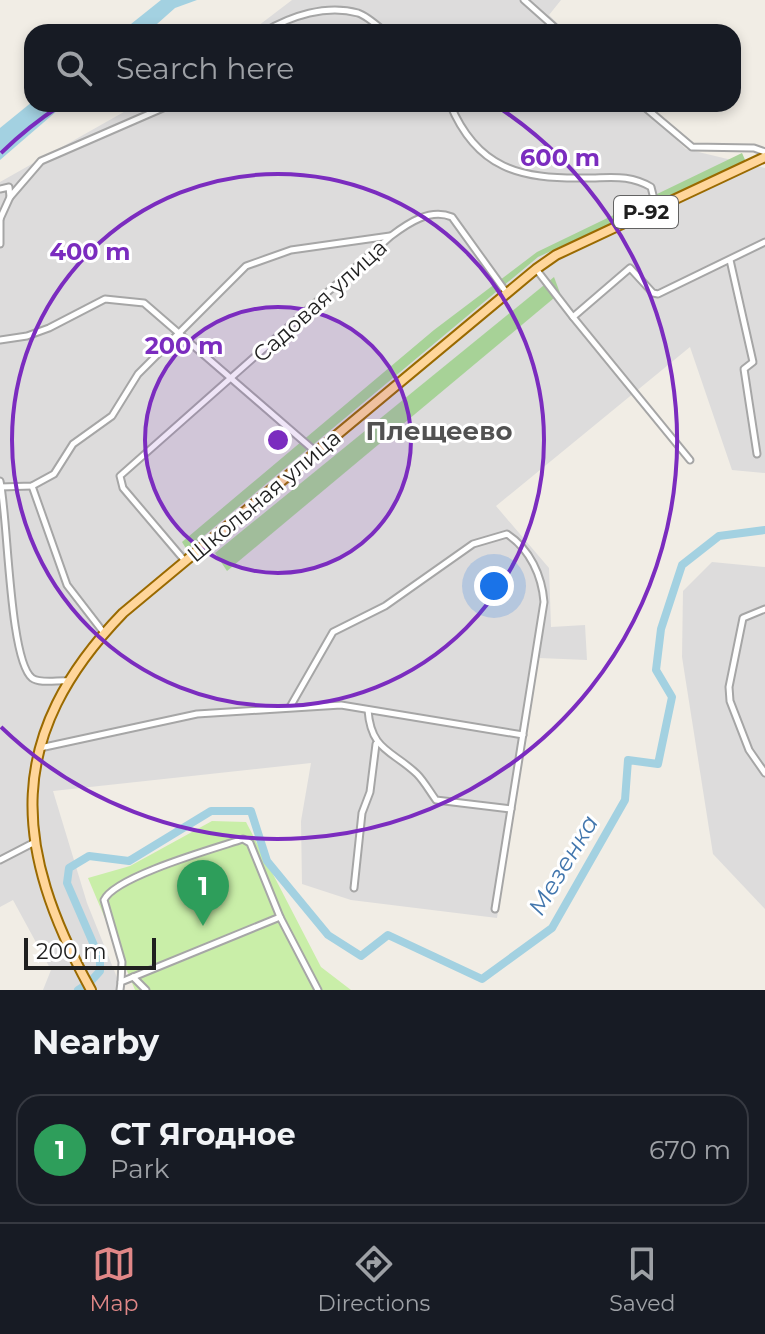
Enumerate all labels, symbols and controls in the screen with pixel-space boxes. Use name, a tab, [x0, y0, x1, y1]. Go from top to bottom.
search box	[24, 24, 741, 112]
icon: search	[52, 46, 96, 90]
text: Search here	[116, 50, 294, 87]
text: 600 m	[520, 143, 600, 172]
road number: Р-92	[614, 196, 678, 228]
street label: Садовая улица	[248, 234, 392, 368]
text: 400 m	[49, 237, 131, 266]
text: 200 m	[145, 331, 223, 360]
district label: Плещеево	[365, 415, 513, 447]
street label: Школьная улица	[182, 424, 346, 568]
centre of rings	[264, 426, 292, 454]
your location	[474, 566, 514, 606]
water label: Мезенка	[522, 810, 604, 920]
pin: 1	[177, 860, 229, 926]
scale bar	[24, 934, 156, 970]
text: 200 m	[36, 938, 107, 965]
text: Nearby	[32, 1021, 159, 1063]
text: СТ Ягодное	[110, 1116, 296, 1153]
text: 1	[55, 1134, 65, 1166]
text: 670 m	[649, 1134, 731, 1166]
text: Park	[110, 1153, 169, 1185]
tab: Map	[90, 1242, 138, 1317]
tab: Directions	[318, 1242, 430, 1317]
tab: Saved	[609, 1242, 675, 1317]

